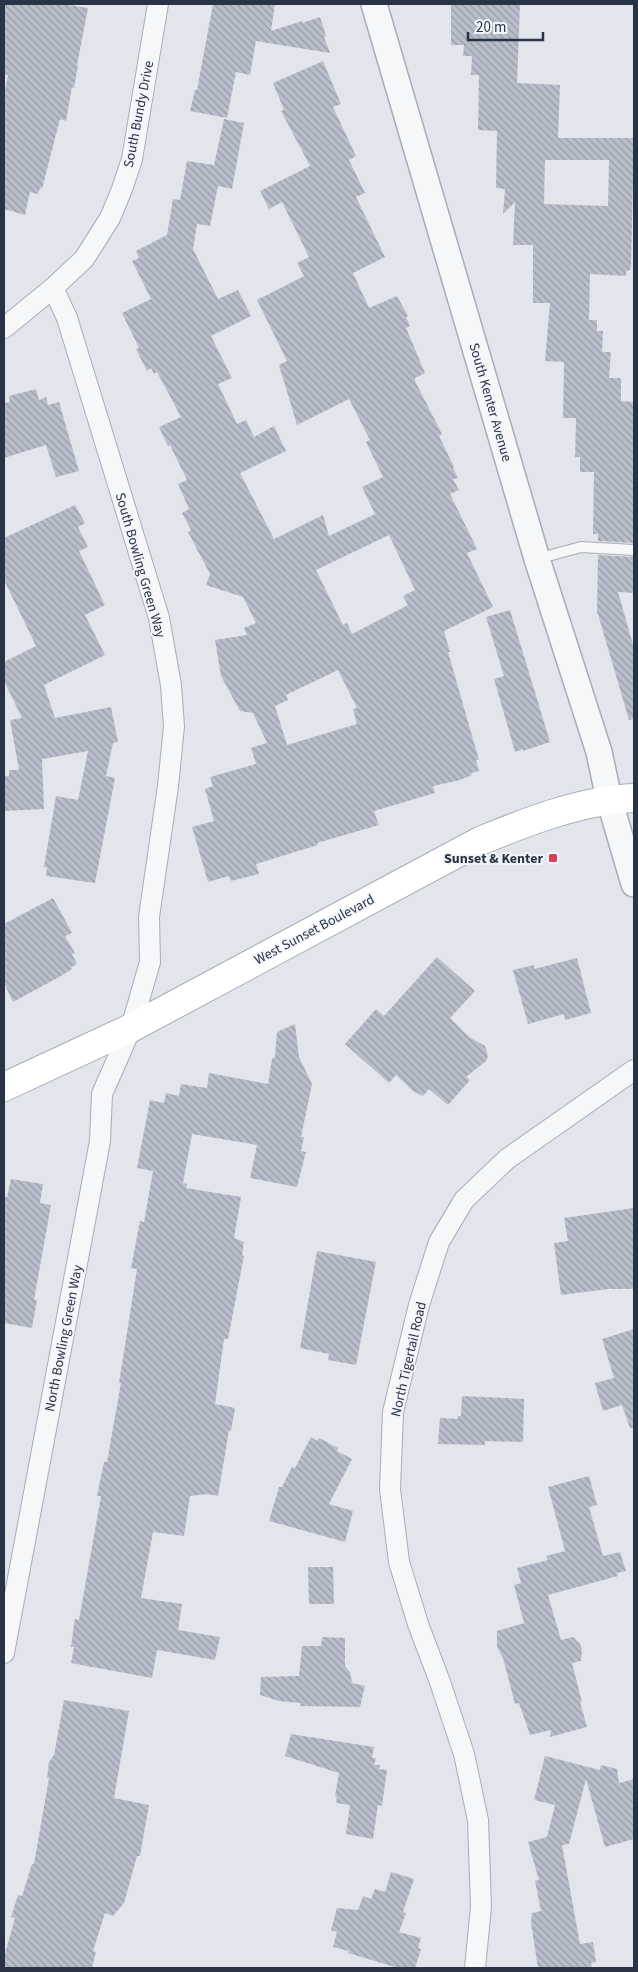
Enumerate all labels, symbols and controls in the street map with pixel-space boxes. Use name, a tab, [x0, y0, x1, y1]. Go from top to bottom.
scale bar	[468, 10, 543, 42]
text: 20 m	[476, 17, 506, 38]
street label: South Bundy Drive	[119, 59, 159, 169]
street label: South Kenter Avenue	[464, 341, 517, 464]
street label: South Bowling Green Way	[110, 490, 170, 641]
place label: Sunset & Kenter	[444, 849, 543, 869]
marker: Sunset & Kenter	[547, 852, 559, 864]
street label: West Sunset Boulevard	[251, 890, 378, 970]
street label: North Bowling Green Way	[40, 1263, 88, 1413]
street label: North Tigertail Road	[386, 1300, 432, 1419]

